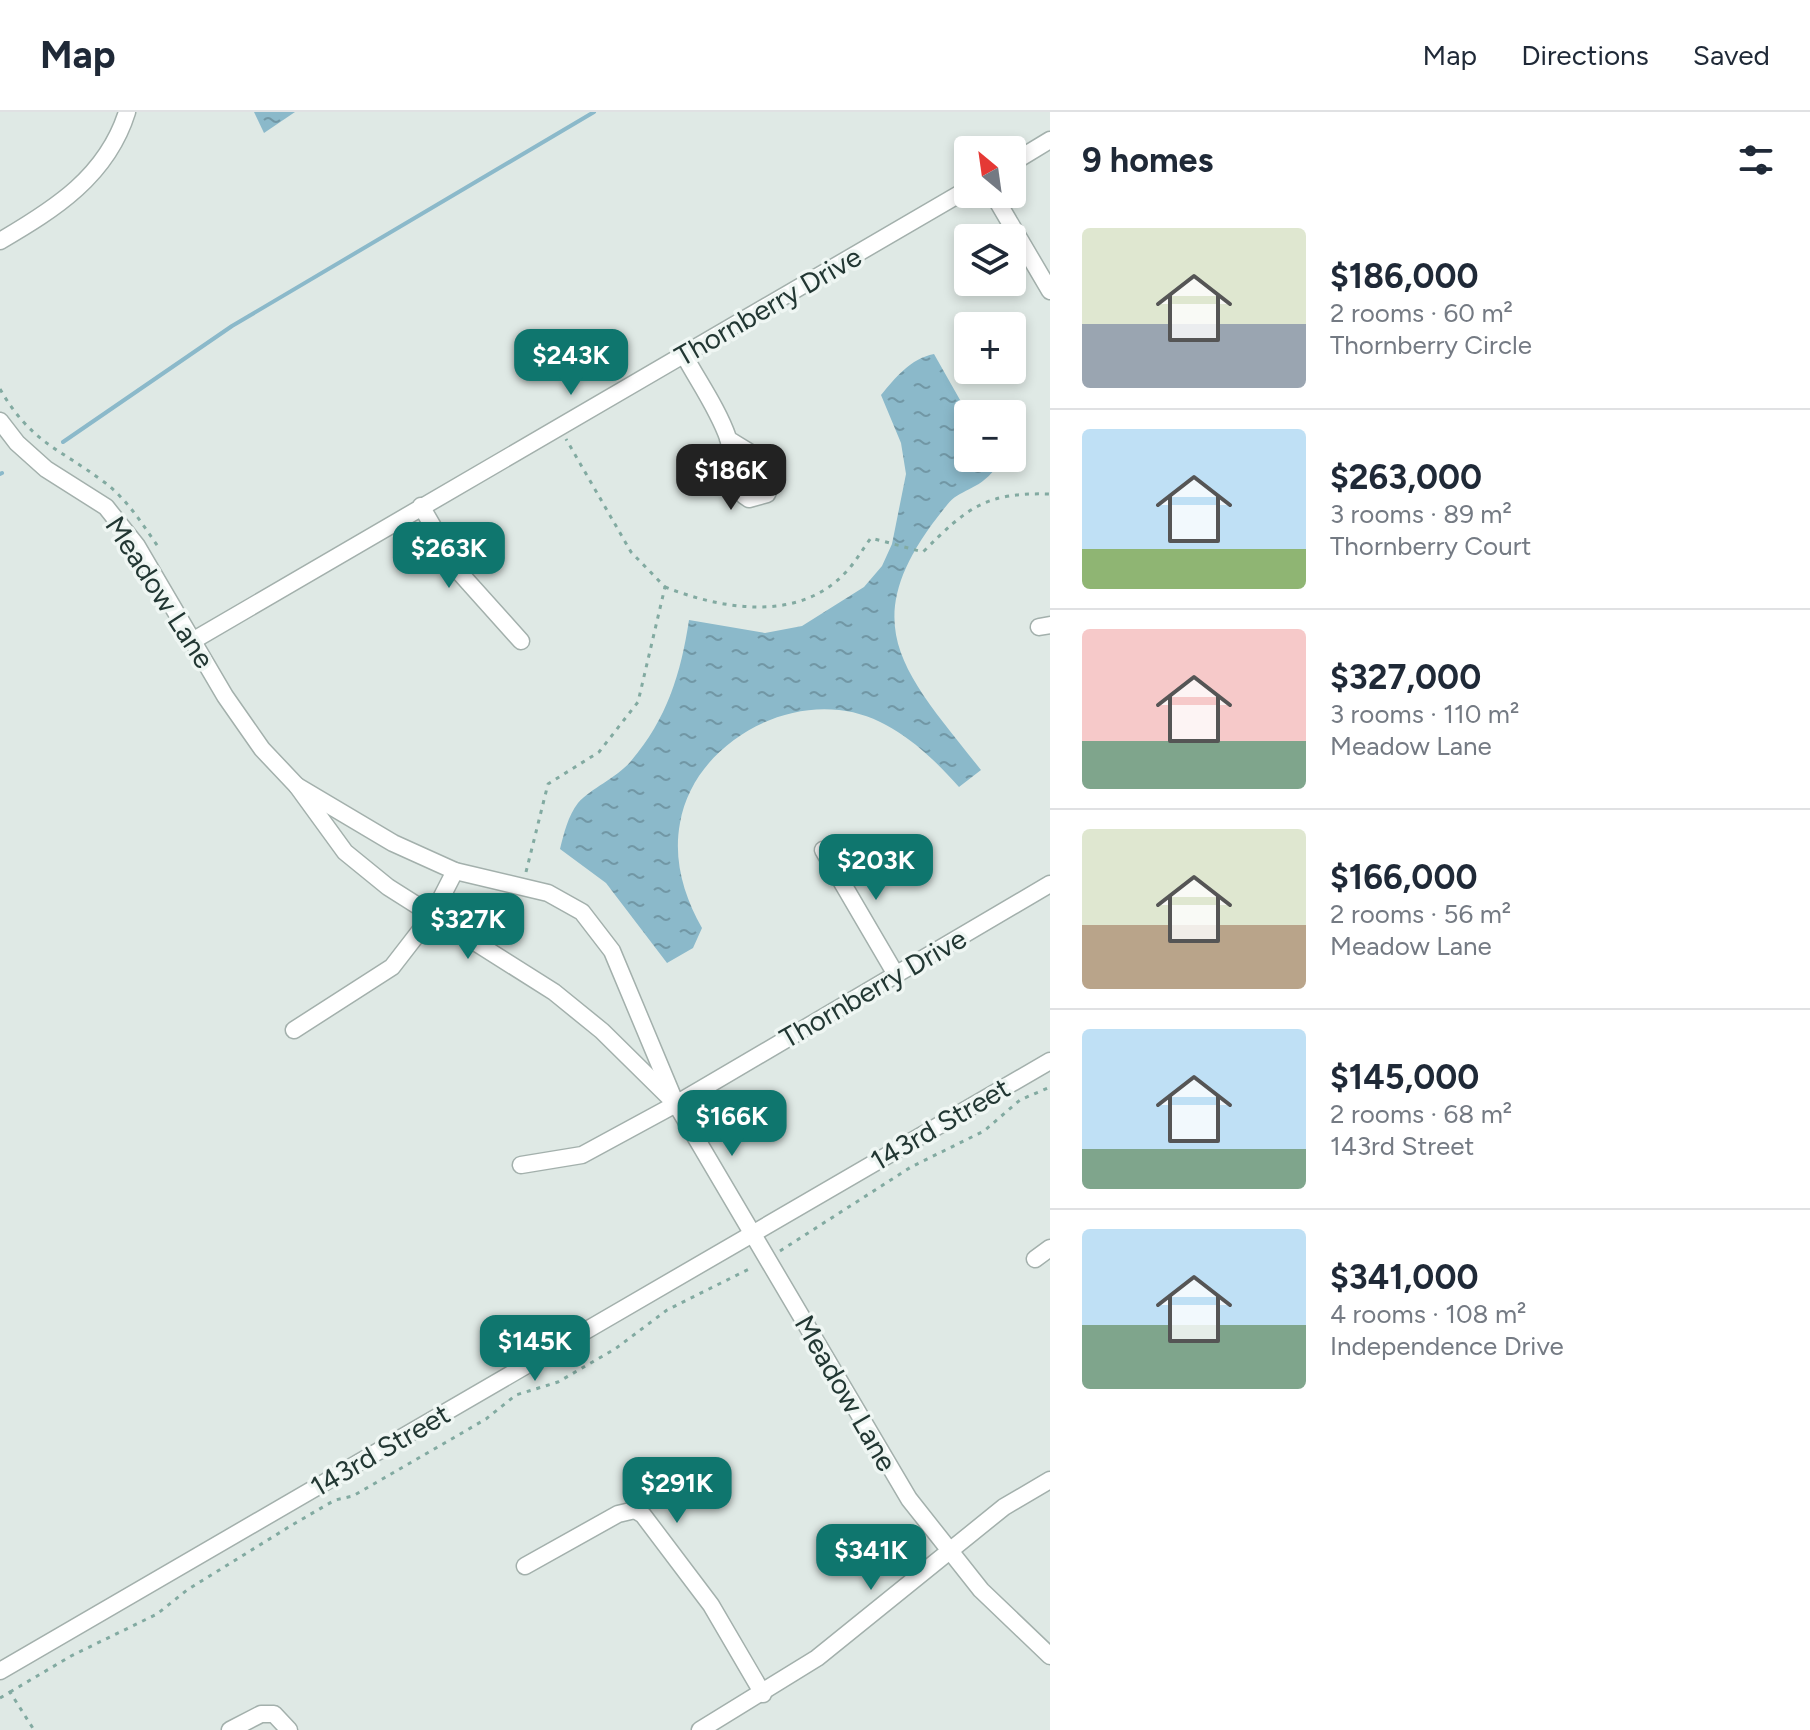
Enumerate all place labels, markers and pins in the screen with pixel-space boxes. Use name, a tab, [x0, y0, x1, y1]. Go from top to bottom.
pin: $243K	[515, 329, 627, 397]
pin: $186K	[675, 444, 787, 512]
pin: $263K	[393, 522, 505, 590]
pin: $203K	[820, 834, 932, 902]
pin: $327K	[412, 893, 524, 961]
pin: $166K	[676, 1090, 788, 1158]
pin: $145K	[479, 1315, 591, 1383]
pin: $291K	[621, 1457, 733, 1525]
pin: $341K	[815, 1524, 927, 1592]

